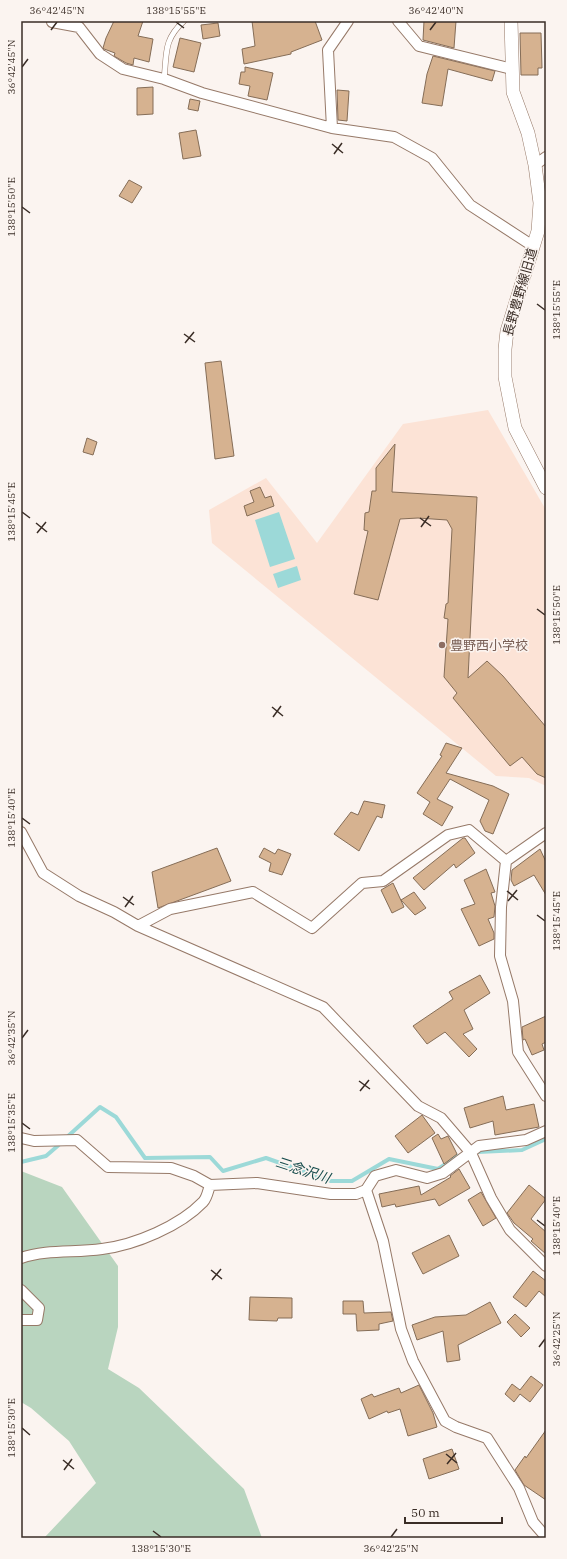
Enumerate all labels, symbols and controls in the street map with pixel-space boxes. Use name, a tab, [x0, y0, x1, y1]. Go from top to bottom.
text: 36°42'45"N	[30, 4, 85, 17]
text: 138°15'55"E	[146, 4, 206, 17]
text: 36°42'40"N	[409, 4, 464, 17]
text: 36°42'45"N	[5, 39, 18, 95]
text: 138°15'50"E	[5, 177, 18, 237]
street label: 長野豊野線旧道	[499, 246, 541, 338]
text: 138°15'55"E	[550, 280, 563, 340]
text: 138°15'45"E	[5, 482, 18, 542]
text: 138°15'50"E	[550, 585, 563, 645]
place label: 豊野西小学校	[450, 637, 528, 654]
marker: 豊野西小学校	[437, 640, 447, 650]
text: 138°15'40"E	[5, 788, 18, 848]
text: 138°15'45"E	[550, 891, 563, 951]
text: 36°42'35"N	[5, 1010, 18, 1066]
text: 138°15'35"E	[5, 1093, 18, 1153]
water label: 三念沢川	[274, 1153, 334, 1188]
text: 138°15'40"E	[550, 1196, 563, 1256]
text: 36°42'25"N	[550, 1311, 563, 1367]
text: 138°15'30"E	[5, 1398, 18, 1458]
scale bar	[405, 1499, 502, 1525]
text: 50 m	[411, 1505, 440, 1520]
text: 138°15'30"E	[131, 1542, 191, 1555]
text: 36°42'25"N	[364, 1542, 419, 1555]

